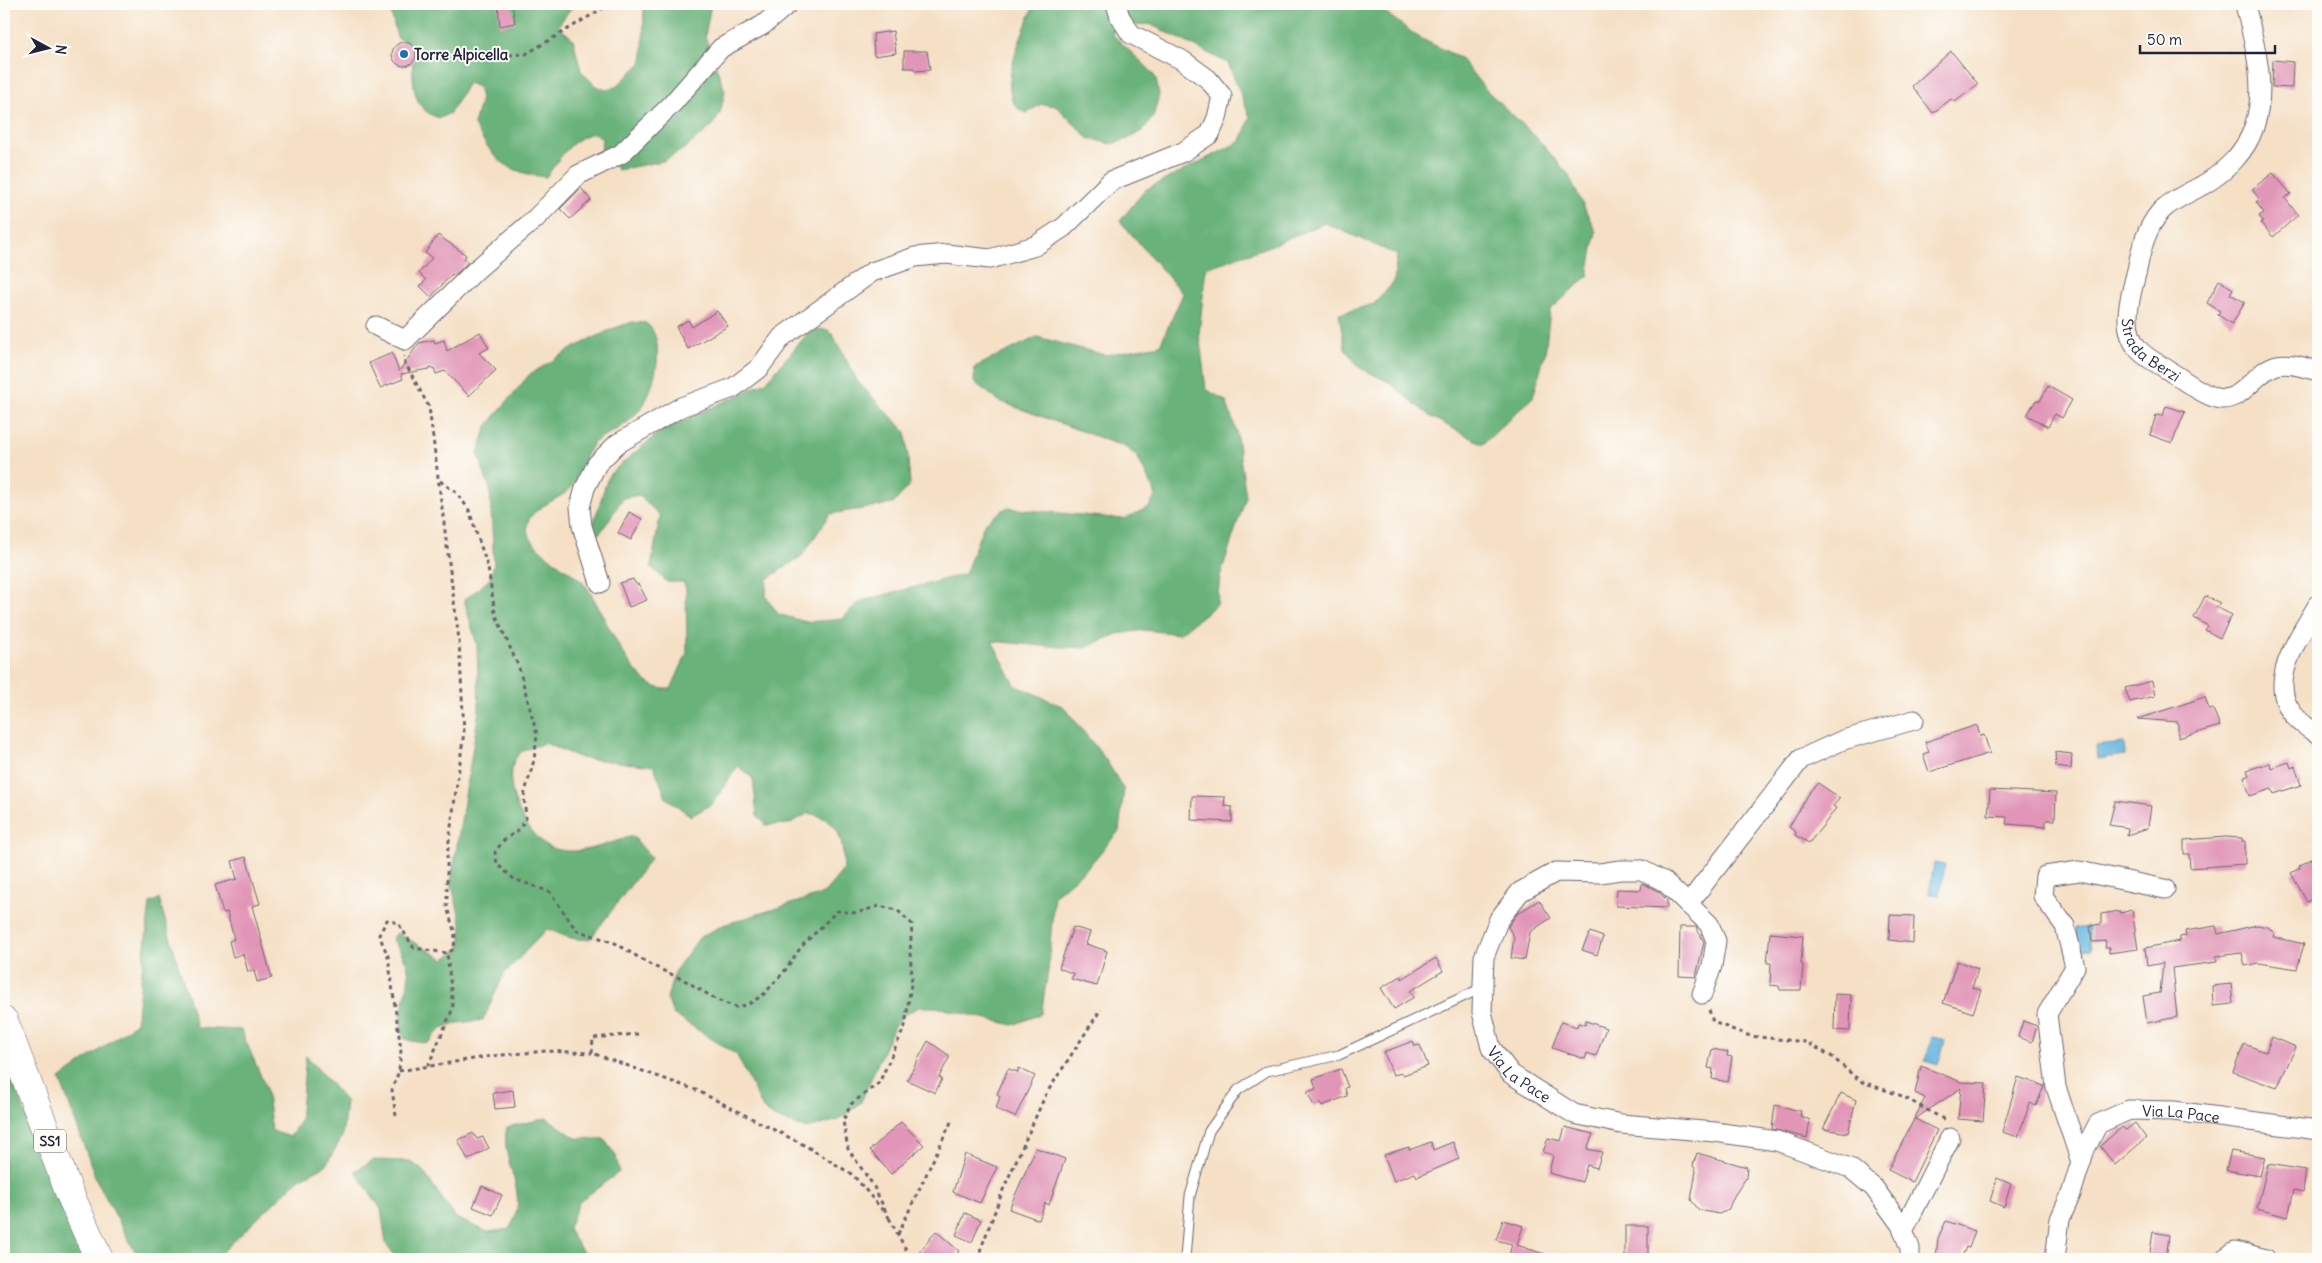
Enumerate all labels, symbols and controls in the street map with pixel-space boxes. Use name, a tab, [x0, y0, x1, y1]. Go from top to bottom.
north arrow	[22, 22, 72, 72]
scale bar	[2140, 22, 2274, 54]
text: 50 m	[2147, 30, 2182, 49]
text: N	[51, 44, 70, 55]
place label: Torre Alpicella	[414, 45, 509, 65]
marker: Torre Alpicella	[398, 48, 410, 60]
street label: Strada Berzi	[2118, 318, 2185, 385]
street label: Via La Pace	[1484, 1042, 1554, 1106]
street label: Via La Pace	[2142, 1101, 2221, 1126]
road number: SS1	[34, 1130, 66, 1152]

